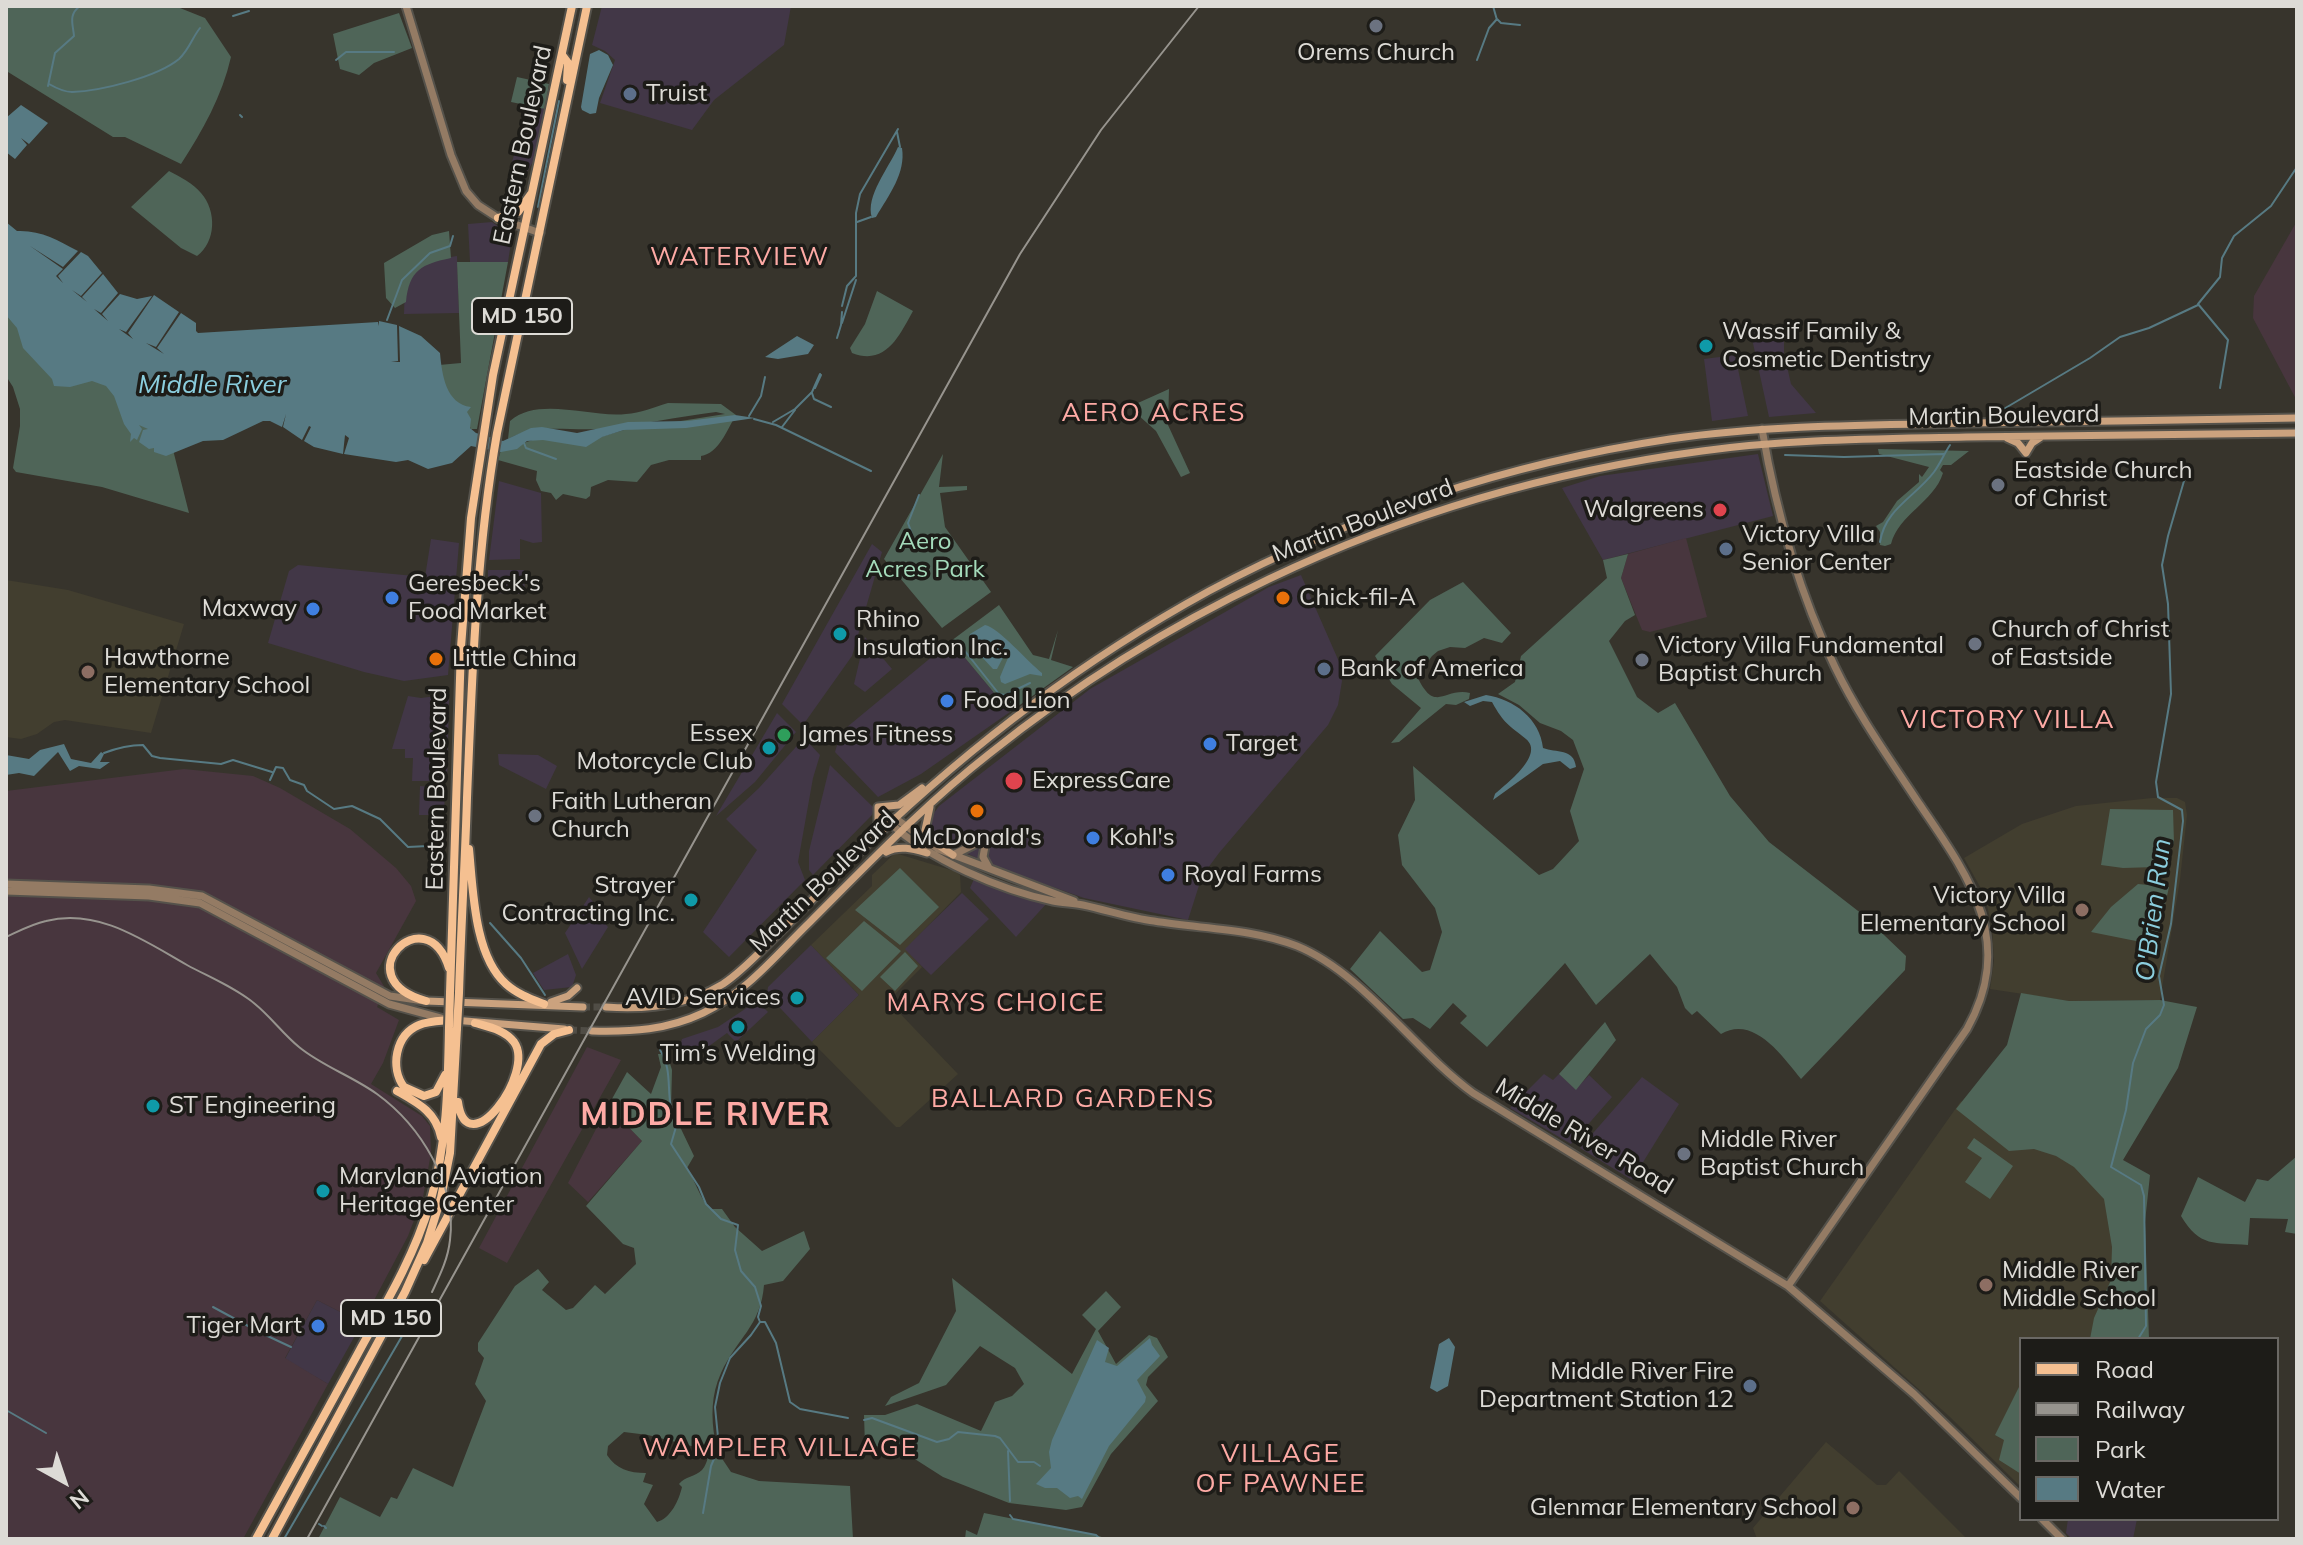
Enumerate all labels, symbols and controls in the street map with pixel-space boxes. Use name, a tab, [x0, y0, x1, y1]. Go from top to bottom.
marker: Orems Church	[1367, 17, 1385, 35]
place label: Orems Church	[1297, 39, 1455, 67]
street label: Eastern Boulevard	[488, 43, 558, 247]
place label: Truist	[646, 80, 707, 108]
marker: Truist	[621, 85, 639, 103]
district label: WATERVIEW	[650, 241, 830, 273]
road number: MD 150	[472, 298, 572, 334]
place label: Wassif Family & Cosmetic Dentistry	[1722, 318, 1931, 374]
marker: Wassif Family & Cosmetic Dentistry	[1697, 337, 1715, 355]
water label: Middle River	[138, 369, 286, 401]
district label: AERO ACRES	[1062, 397, 1246, 429]
street label: Martin Boulevard	[1908, 400, 2100, 432]
place label: Eastside Church of Christ	[2014, 457, 2193, 513]
street label: Martin Boulevard	[1269, 473, 1457, 569]
marker: Eastside Church of Christ	[1989, 476, 2007, 494]
place label: Walgreens	[1583, 496, 1704, 524]
marker: Walgreens	[1711, 501, 1729, 519]
place label: Victory Villa Senior Center	[1742, 521, 1891, 577]
park label: Aero Acres Park	[865, 528, 985, 584]
marker: Victory Villa Senior Center	[1717, 540, 1735, 558]
place label: Geresbeck's Food Market	[408, 570, 546, 626]
place label: Chick-fil-A	[1299, 584, 1416, 612]
marker: Geresbeck's Food Market	[383, 589, 401, 607]
marker: Chick-fil-A	[1274, 589, 1292, 607]
place label: Maxway	[202, 595, 297, 623]
marker: Maxway	[304, 600, 322, 618]
place label: Rhino Insulation Inc.	[856, 606, 1008, 662]
place label: Church of Christ of Eastside	[1991, 616, 2169, 672]
marker: Rhino Insulation Inc.	[831, 625, 849, 643]
place label: Victory Villa Fundamental Baptist Church	[1658, 632, 1944, 688]
marker: Church of Christ of Eastside	[1966, 635, 1984, 653]
place label: Hawthorne Elementary School	[104, 644, 310, 700]
place label: Little China	[452, 645, 577, 673]
marker: Little China	[427, 650, 445, 668]
marker: Victory Villa Fundamental Baptist Church	[1633, 651, 1651, 669]
place label: Bank of America	[1340, 655, 1524, 683]
marker: Bank of America	[1315, 660, 1333, 678]
marker: Hawthorne Elementary School	[79, 663, 97, 681]
street label: Eastern Boulevard	[421, 687, 453, 891]
place label: Food Lion	[963, 687, 1071, 715]
marker: Food Lion	[938, 692, 956, 710]
district label: VICTORY VILLA	[1900, 704, 2116, 736]
place label: Essex Motorcycle Club	[576, 720, 753, 776]
place label: James Fitness	[800, 721, 953, 749]
marker: James Fitness	[775, 726, 793, 744]
place label: Target	[1226, 730, 1298, 758]
marker: Target	[1201, 735, 1219, 753]
marker: Essex Motorcycle Club	[760, 739, 778, 757]
place label: ExpressCare	[1032, 767, 1171, 795]
marker: ExpressCare	[1003, 770, 1025, 792]
place label: Faith Lutheran Church	[551, 788, 712, 844]
marker: McDonald's	[968, 802, 986, 820]
street label: Martin Boulevard	[744, 805, 902, 959]
marker: Faith Lutheran Church	[526, 807, 544, 825]
place label: McDonald's	[912, 824, 1042, 852]
place label: Kohl's	[1109, 824, 1175, 852]
marker: Kohl's	[1084, 829, 1102, 847]
water label: O'Brien Run	[2130, 837, 2178, 983]
place label: Royal Farms	[1184, 861, 1322, 889]
marker: Royal Farms	[1159, 866, 1177, 884]
place label: Strayer Contracting Inc.	[502, 872, 675, 928]
place label: Victory Villa Elementary School	[1860, 882, 2066, 938]
marker: Strayer Contracting Inc.	[682, 891, 700, 909]
marker: Victory Villa Elementary School	[2073, 901, 2091, 919]
place label: AVID Services	[625, 984, 781, 1012]
district label: MARYS CHOICE	[887, 987, 1105, 1019]
marker: AVID Services	[788, 989, 806, 1007]
marker: Tim’s Welding	[729, 1018, 747, 1036]
place label: Tim’s Welding	[660, 1040, 816, 1068]
street label: Middle River Road	[1490, 1073, 1678, 1201]
district label: BALLARD GARDENS	[931, 1083, 1215, 1115]
place label: ST Engineering	[169, 1092, 336, 1120]
district label: MIDDLE RIVER	[580, 1096, 832, 1134]
marker: ST Engineering	[144, 1097, 162, 1115]
place label: Middle River Baptist Church	[1700, 1126, 1864, 1182]
marker: Middle River Baptist Church	[1675, 1145, 1693, 1163]
place label: Maryland Aviation Heritage Center	[339, 1163, 543, 1219]
marker: Maryland Aviation Heritage Center	[314, 1182, 332, 1200]
place label: Middle River Middle School	[2002, 1257, 2156, 1313]
marker: Middle River Middle School	[1977, 1276, 1995, 1294]
road number: MD 150	[341, 1300, 441, 1336]
place label: Tiger Mart	[187, 1312, 302, 1340]
marker: Tiger Mart	[309, 1317, 327, 1335]
legend	[2019, 1337, 2279, 1521]
text: Road	[2095, 1354, 2154, 1384]
place label: Middle River Fire Department Station 12	[1479, 1358, 1734, 1414]
marker: Middle River Fire Department Station 12	[1741, 1377, 1759, 1395]
text: Railway	[2095, 1394, 2185, 1424]
district label: WAMPLER VILLAGE	[642, 1432, 918, 1464]
text: Park	[2095, 1434, 2146, 1464]
district label: VILLAGE OF PAWNEE	[1195, 1438, 1367, 1500]
north arrow	[24, 1441, 104, 1521]
text: Water	[2095, 1474, 2165, 1504]
text: N	[64, 1483, 95, 1515]
place label: Glenmar Elementary School	[1530, 1494, 1837, 1522]
marker: Glenmar Elementary School	[1844, 1499, 1862, 1517]

